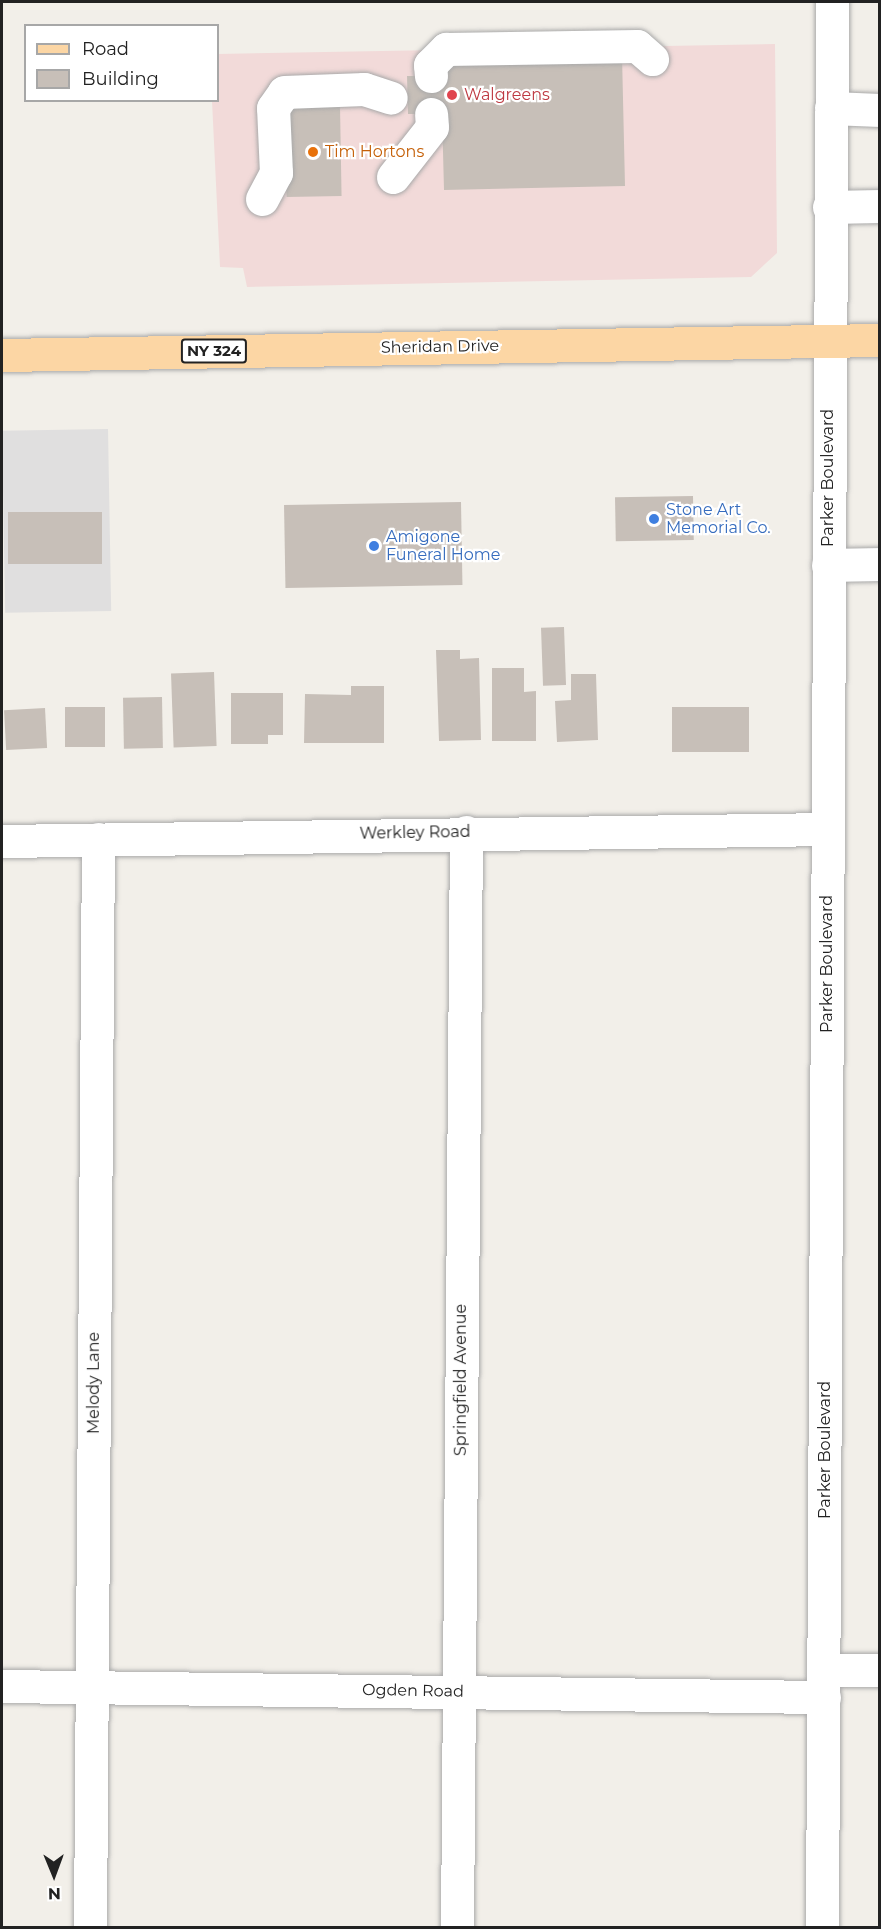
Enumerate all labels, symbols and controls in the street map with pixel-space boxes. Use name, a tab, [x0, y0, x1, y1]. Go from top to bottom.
legend	[24, 24, 219, 102]
text: Road	[82, 38, 129, 60]
text: Building	[82, 68, 159, 90]
place label: Walgreens	[464, 85, 550, 105]
marker: Walgreens	[445, 88, 459, 102]
place label: Tim Hortons	[325, 142, 424, 162]
marker: Tim Hortons	[306, 145, 320, 159]
street label: Sheridan Drive	[381, 336, 499, 358]
road number: NY 324	[180, 339, 248, 363]
street label: Parker Boulevard	[818, 409, 838, 547]
place label: Stone Art Memorial Co.	[666, 500, 771, 538]
marker: Stone Art Memorial Co.	[647, 512, 661, 526]
place label: Amigone Funeral Home	[386, 527, 500, 565]
marker: Amigone Funeral Home	[367, 539, 381, 553]
street label: Werkley Road	[359, 822, 471, 844]
street label: Parker Boulevard	[817, 895, 837, 1033]
street label: Springfield Avenue	[451, 1304, 471, 1456]
street label: Melody Lane	[84, 1332, 104, 1434]
street label: Parker Boulevard	[815, 1381, 835, 1519]
street label: Ogden Road	[362, 1681, 464, 1701]
north arrow	[24, 1845, 84, 1905]
text: N	[48, 1884, 61, 1903]

